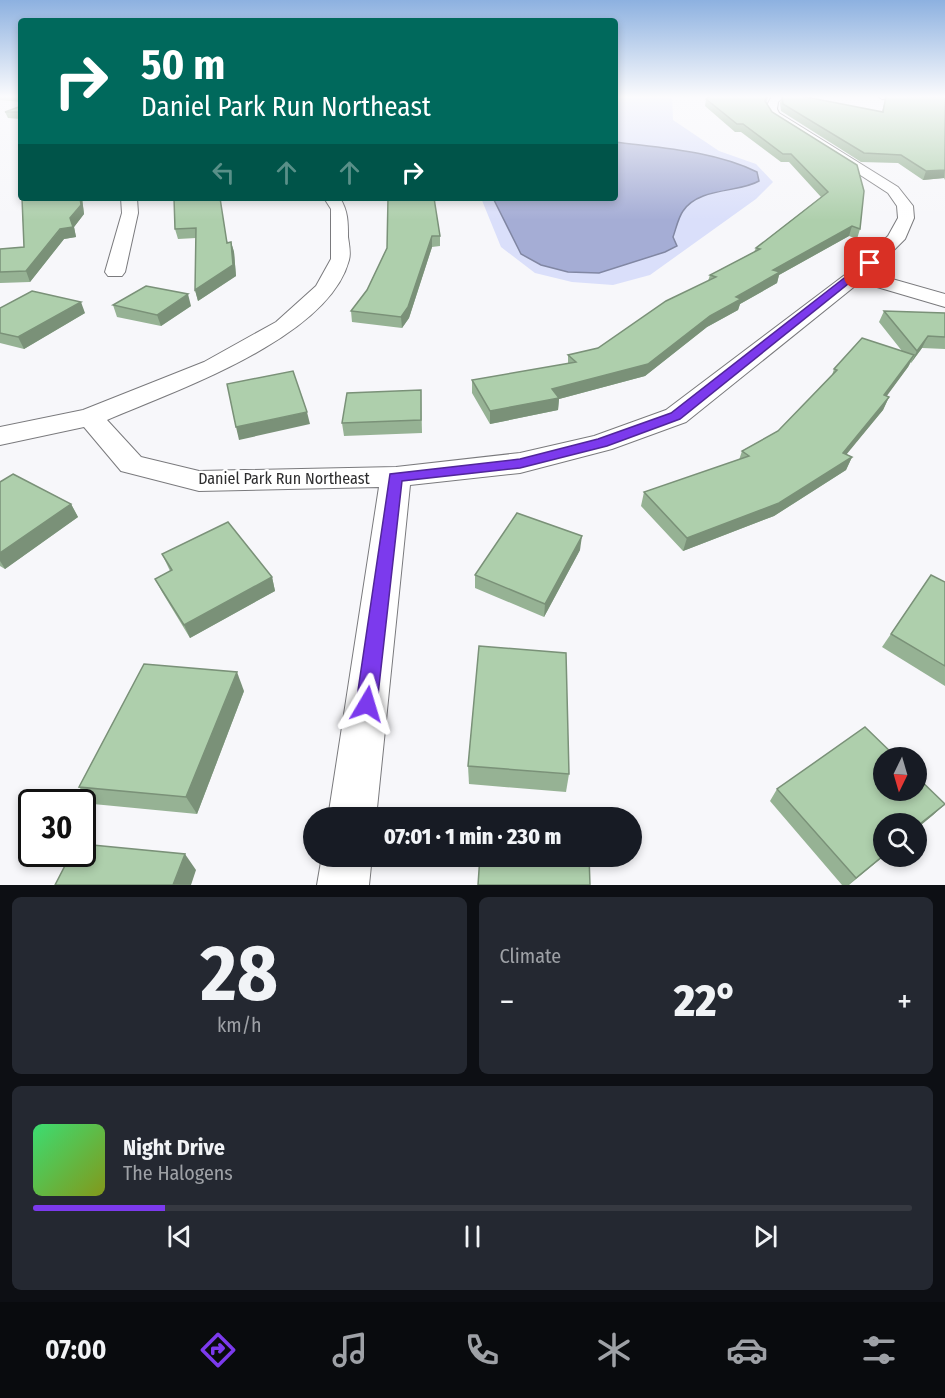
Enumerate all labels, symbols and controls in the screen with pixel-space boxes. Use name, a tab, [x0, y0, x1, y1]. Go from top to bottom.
text: 50 m	[141, 40, 225, 90]
icon: right	[42, 42, 120, 120]
text: Daniel Park Run Northeast	[141, 91, 431, 123]
icon: left	[207, 156, 240, 189]
icon: ahead	[270, 156, 303, 189]
icon: ahead	[333, 156, 366, 189]
icon: right	[396, 156, 429, 189]
pin	[844, 237, 895, 288]
icon: arrive	[853, 246, 886, 279]
street label: Daniel Park Run Northeast	[198, 469, 371, 488]
position arrow	[335, 672, 399, 736]
north arrow	[873, 747, 927, 801]
map controls	[873, 747, 927, 867]
speed limit sign: 30	[18, 789, 96, 867]
button: search	[873, 813, 927, 867]
text: 07:01 · 1 min · 230 m	[384, 823, 561, 850]
text: 28	[201, 927, 278, 1021]
text: Climate	[500, 944, 561, 968]
text: 22°	[674, 974, 737, 1028]
text: −	[500, 982, 514, 1022]
text: +	[897, 982, 912, 1022]
text: km/h	[217, 1013, 262, 1037]
text: Night Drive	[123, 1134, 225, 1161]
text: The Halogens	[123, 1161, 233, 1185]
icon: previous	[163, 1220, 196, 1253]
icon: pause	[456, 1220, 489, 1253]
icon: next	[749, 1220, 782, 1253]
icon: directions	[197, 1329, 239, 1371]
icon: music	[329, 1329, 371, 1371]
icon: phone	[461, 1329, 503, 1371]
icon: climate	[593, 1329, 635, 1371]
icon: car	[726, 1329, 768, 1371]
icon: filters	[858, 1329, 900, 1371]
text: 07:00	[45, 1334, 107, 1366]

